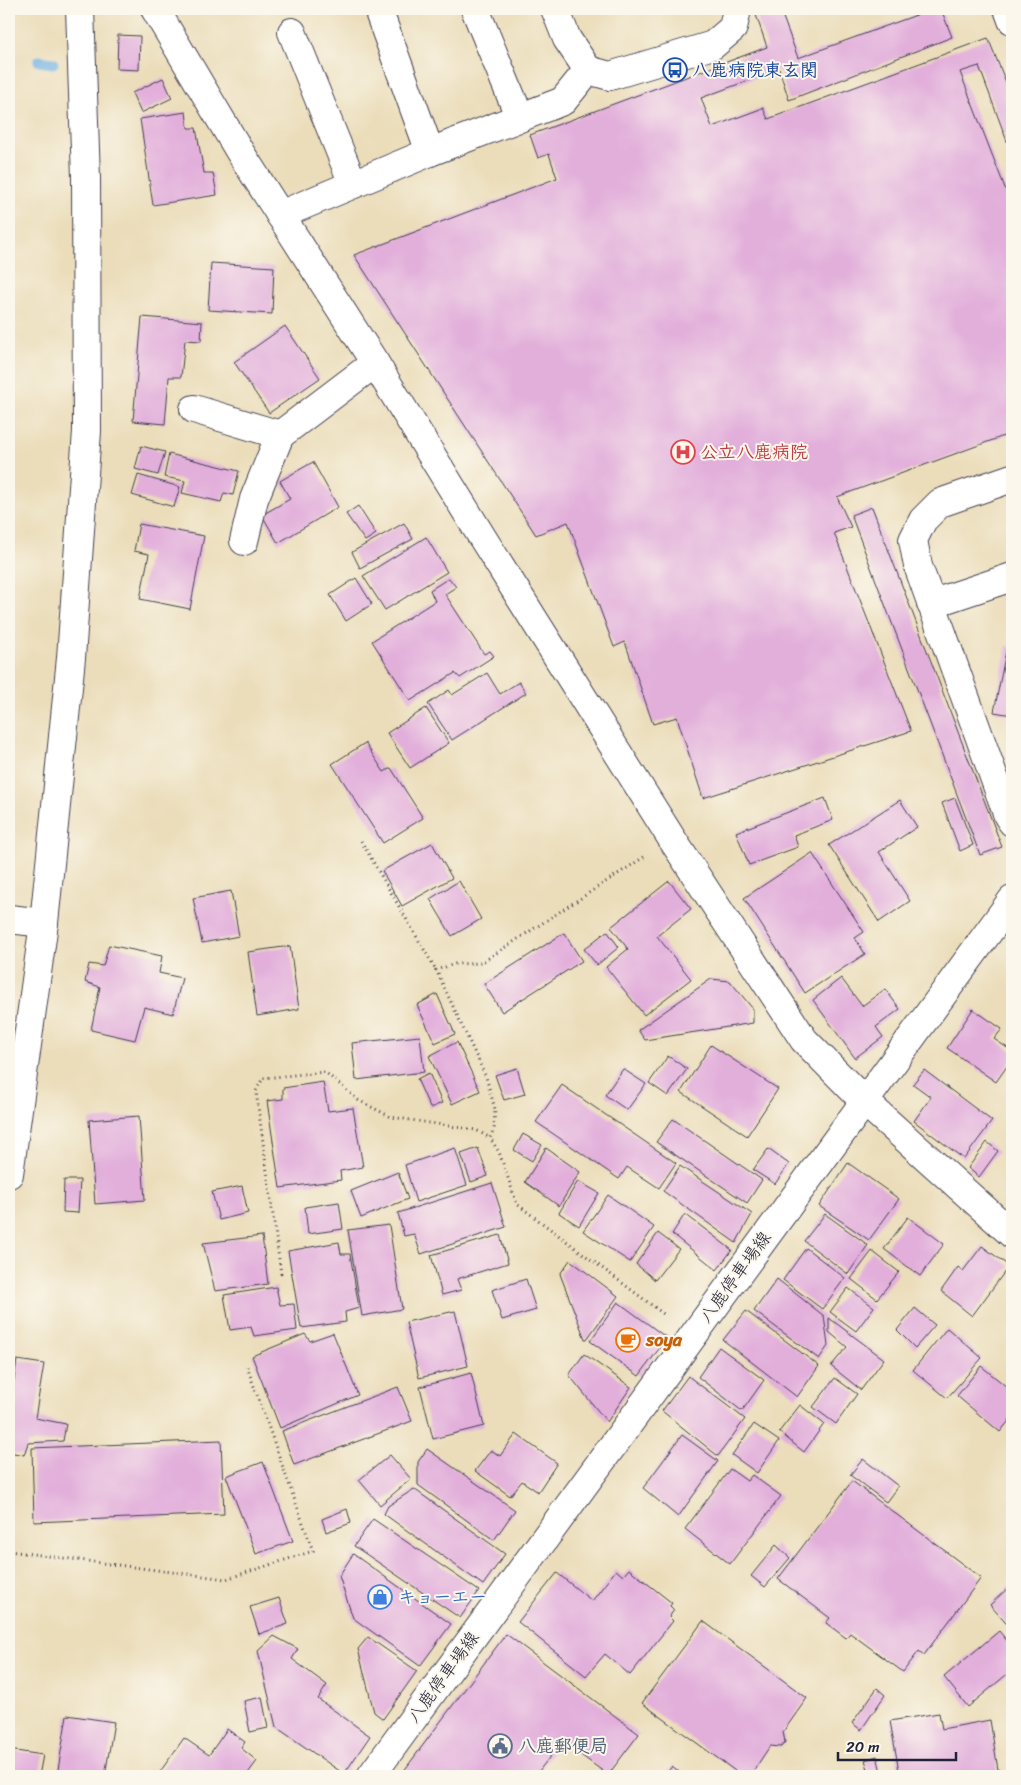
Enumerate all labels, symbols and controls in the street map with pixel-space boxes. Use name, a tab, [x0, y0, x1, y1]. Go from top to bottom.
place label: 八鹿病院東玄関	[692, 54, 818, 86]
bus stop icon: 八鹿病院東玄関	[662, 57, 688, 83]
place label: 公立八鹿病院	[700, 436, 808, 468]
hospital icon: 公立八鹿病院	[670, 439, 696, 465]
street label: 八鹿停車場線	[690, 1224, 780, 1330]
place label: soya	[645, 1324, 683, 1356]
cafe icon: soya	[615, 1327, 641, 1353]
place label: キョーエー	[398, 1581, 487, 1613]
shop icon: キョーエー	[367, 1584, 393, 1610]
street label: 八鹿停車場線	[398, 1624, 488, 1730]
place label: 八鹿郵便局	[518, 1730, 608, 1762]
scale bar	[838, 1730, 956, 1762]
public building icon: 八鹿郵便局	[487, 1733, 513, 1759]
text: 20 m	[846, 1734, 880, 1760]

